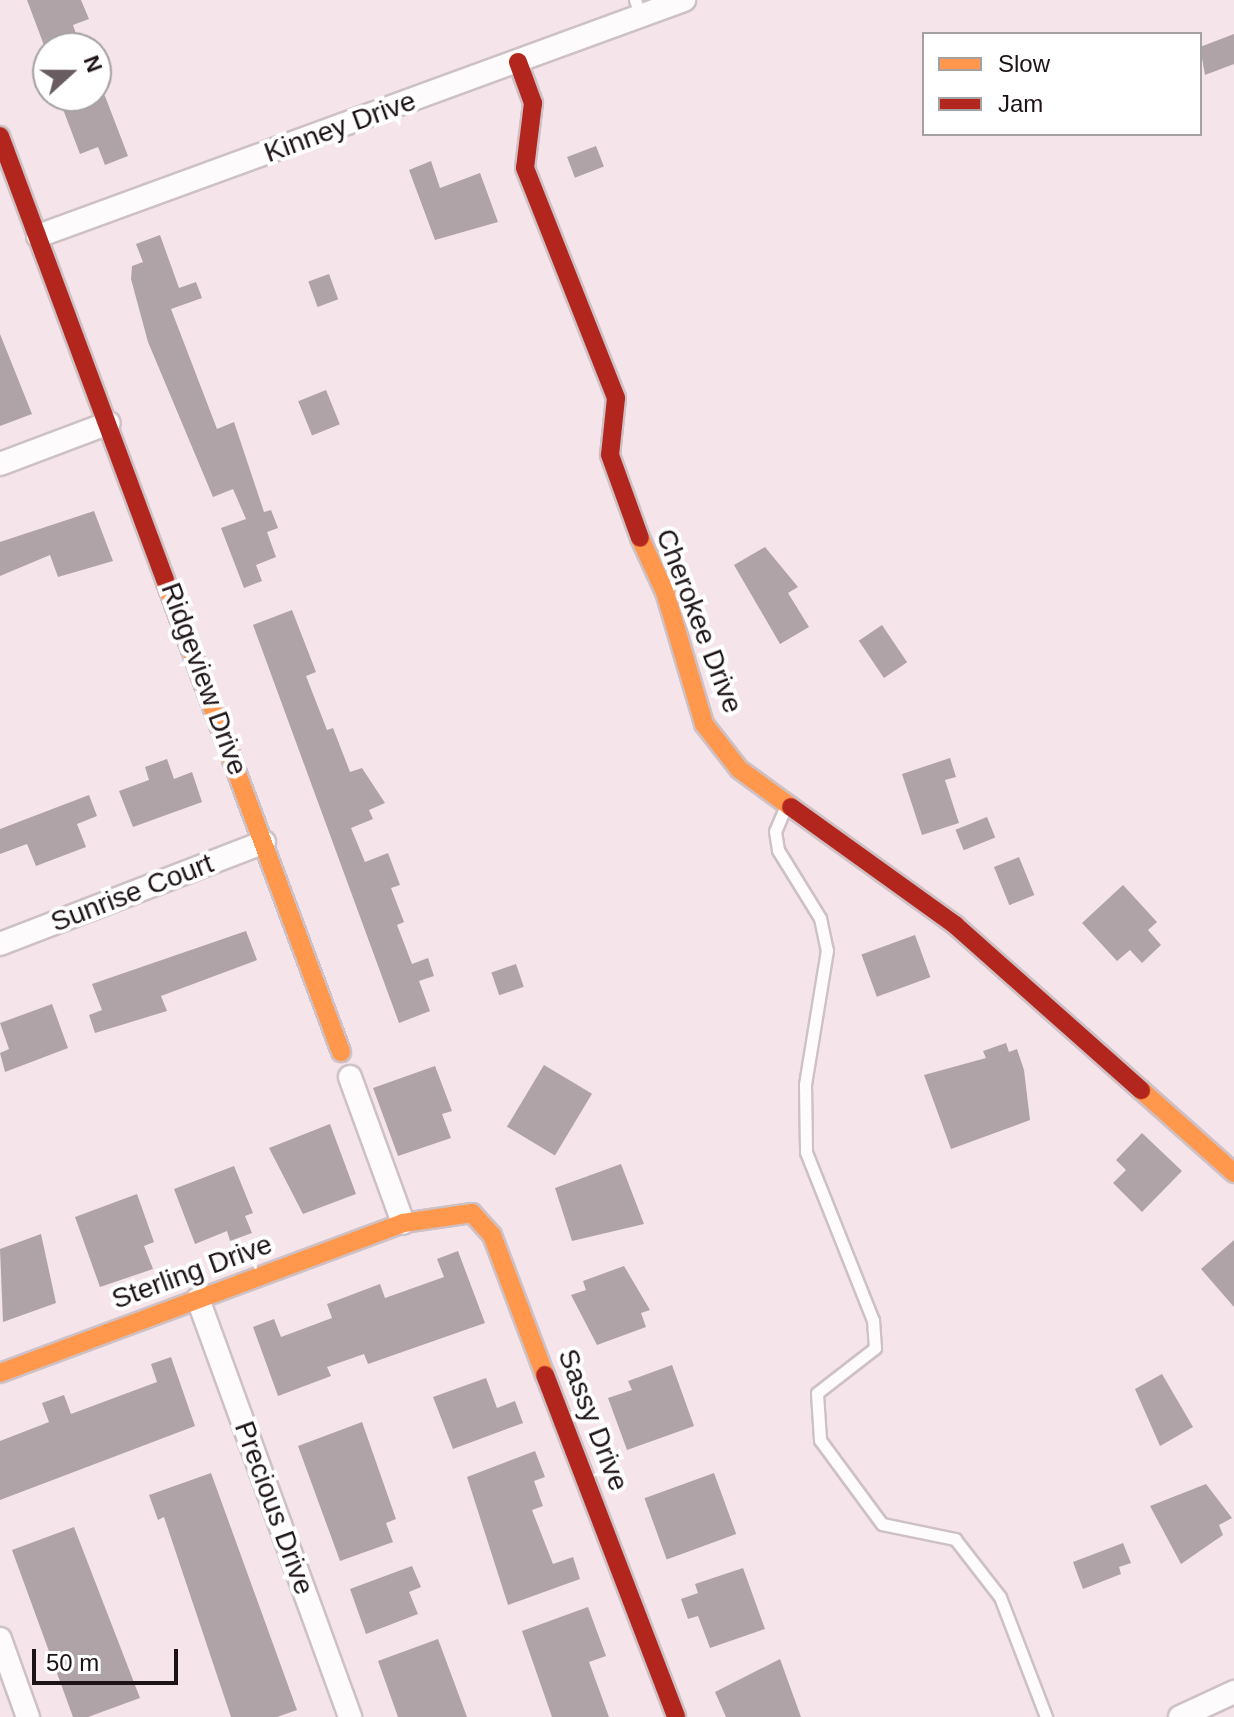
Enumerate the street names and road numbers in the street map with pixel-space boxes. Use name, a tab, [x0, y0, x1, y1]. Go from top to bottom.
street label: Kinney Drive	[260, 84, 420, 170]
street label: Cherokee Drive	[648, 524, 750, 718]
street label: Ridgeview Drive	[154, 578, 254, 780]
street label: Sunrise Court	[46, 847, 218, 939]
street label: Sterling Drive	[107, 1227, 277, 1317]
street label: Sassy Drive	[551, 1344, 635, 1496]
street label: Precious Drive	[227, 1417, 321, 1599]

